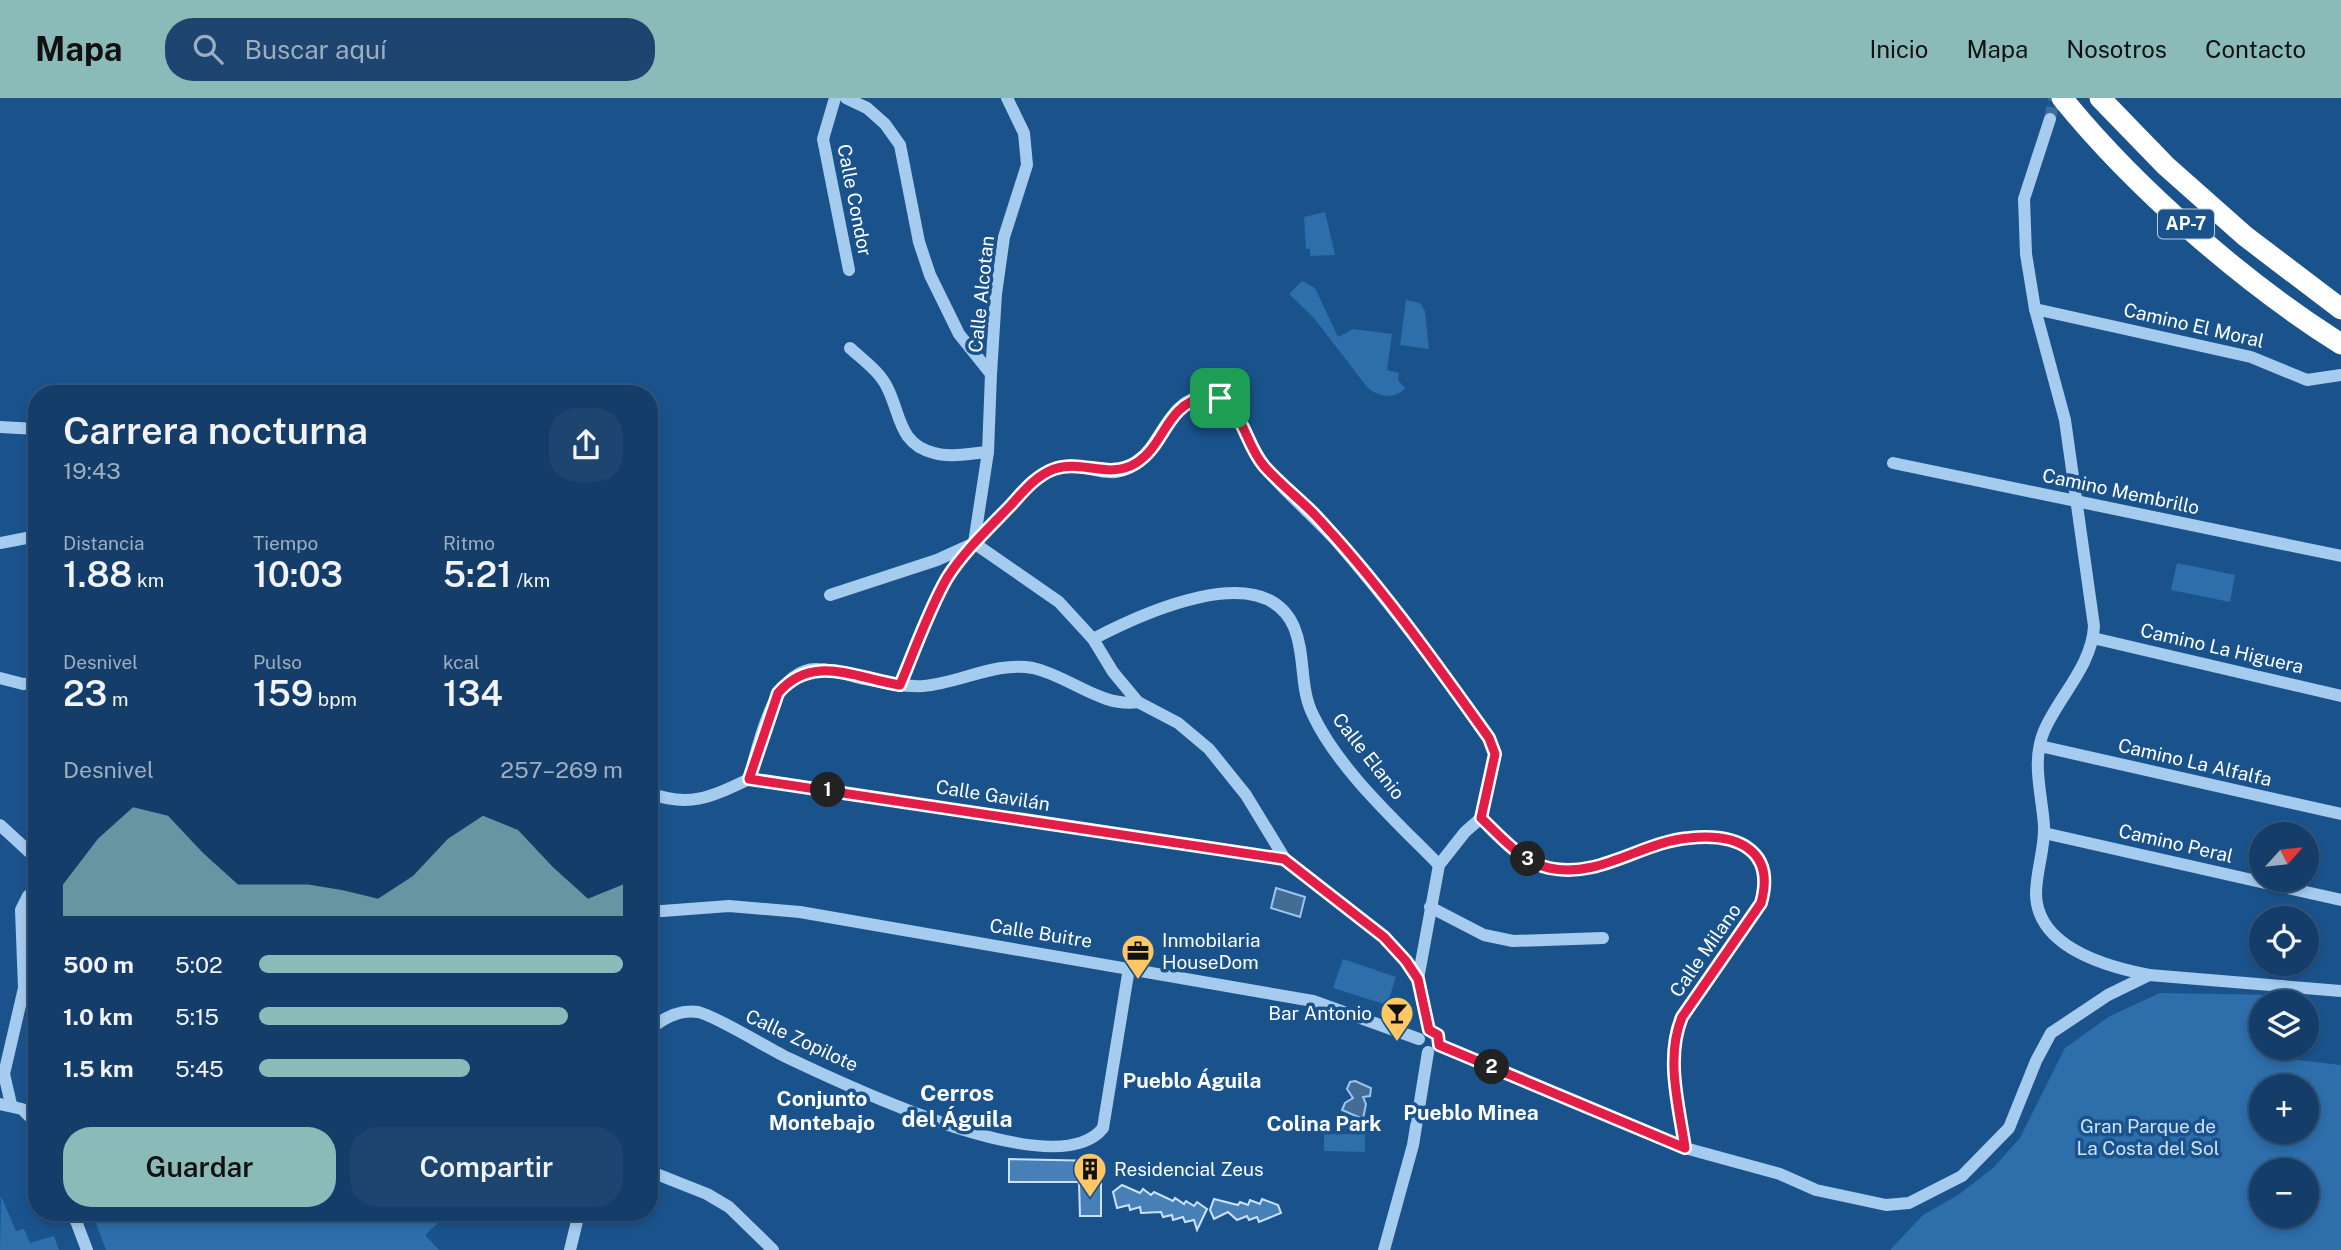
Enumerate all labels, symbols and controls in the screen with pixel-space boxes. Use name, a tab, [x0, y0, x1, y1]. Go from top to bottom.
search box	[165, 18, 655, 81]
text: Mapa	[35, 30, 123, 68]
icon: search	[189, 30, 227, 68]
text: Buscar aquí	[245, 34, 386, 65]
text: Inicio	[1869, 35, 1928, 63]
text: Mapa	[1966, 35, 2028, 63]
text: Nosotros	[2066, 35, 2167, 63]
text: Contacto	[2205, 35, 2306, 63]
street label: Calle Condor	[833, 142, 877, 258]
road number: AP-7	[2158, 210, 2214, 238]
street label: Calle Alcotan	[964, 234, 998, 354]
street label: Camino El Moral	[2122, 298, 2266, 352]
pin	[1190, 368, 1250, 428]
icon: arrive	[1201, 379, 1239, 417]
text: Carrera nocturna	[63, 408, 368, 453]
button: share	[549, 408, 623, 482]
text: 19:43	[63, 457, 121, 484]
street label: Camino Membrillo	[2041, 464, 2201, 518]
text: Distancia	[63, 532, 145, 554]
text: Tiempo	[253, 532, 318, 554]
text: Ritmo	[443, 532, 495, 554]
text: 1.88	[63, 554, 132, 595]
text: 10:03	[253, 554, 343, 595]
text: 5:21	[443, 554, 512, 595]
text: km	[132, 569, 164, 591]
text: /km	[512, 569, 550, 591]
street label: Camino La Higuera	[2138, 619, 2306, 677]
text: Desnivel	[63, 651, 138, 673]
text: Pulso	[253, 651, 302, 673]
text: kcal	[443, 651, 480, 673]
text: 23	[63, 673, 107, 714]
text: 159	[253, 673, 313, 714]
text: 134	[443, 673, 503, 714]
text: m	[107, 688, 128, 710]
text: bpm	[313, 688, 357, 710]
street label: Calle Elanio	[1328, 708, 1410, 804]
street label: Camino La Alfalfa	[2116, 734, 2274, 790]
text: Desnivel	[63, 756, 154, 783]
text: 257–269 m	[500, 756, 623, 783]
pin: 1	[810, 772, 846, 808]
street label: Calle Gavilán	[934, 775, 1052, 815]
text: 1	[823, 778, 832, 800]
street label: Camino Peral	[2117, 819, 2235, 867]
north arrow	[2249, 822, 2319, 892]
map controls	[2249, 822, 2319, 1228]
pin: 3	[1510, 842, 1546, 876]
text: 3	[1521, 847, 1534, 869]
street label: Calle Milano	[1665, 899, 1745, 1001]
button: locate	[2249, 906, 2319, 976]
street label: Calle Buitre	[988, 914, 1094, 952]
place label: Inmobilaria HouseDom	[1162, 929, 1261, 973]
office icon: Inmobilaria HouseDom	[1119, 932, 1157, 981]
text: 500 m	[63, 951, 134, 978]
text: 5:02	[175, 951, 223, 978]
button: layers	[2249, 990, 2319, 1060]
bar icon: Bar Antonio	[1378, 994, 1416, 1043]
place label: Bar Antonio	[1268, 1002, 1372, 1024]
text: 1.0 km	[63, 1003, 133, 1030]
text: 5:15	[175, 1003, 219, 1030]
street label: Calle Zopilote	[742, 1004, 862, 1076]
pin: 2	[1474, 1049, 1510, 1084]
text: 1.5 km	[63, 1055, 134, 1082]
text: 5:45	[175, 1055, 224, 1082]
text: 2	[1485, 1055, 1498, 1077]
district label: Pueblo Águila	[1123, 1068, 1262, 1093]
button: +	[2249, 1074, 2319, 1144]
district label: Cerros del Águila	[901, 1079, 1013, 1132]
district label: Conjunto Montebajo	[769, 1086, 875, 1135]
district label: Pueblo Minea	[1403, 1100, 1539, 1125]
district label: Colina Park	[1267, 1111, 1381, 1136]
park label: Gran Parque de La Costa del Sol	[2077, 1115, 2219, 1159]
button: Guardar	[63, 1127, 336, 1207]
button: Compartir	[350, 1127, 623, 1207]
building icon: Residencial Zeus	[1071, 1150, 1109, 1199]
place label: Residencial Zeus	[1114, 1158, 1264, 1180]
button: −	[2249, 1158, 2319, 1228]

